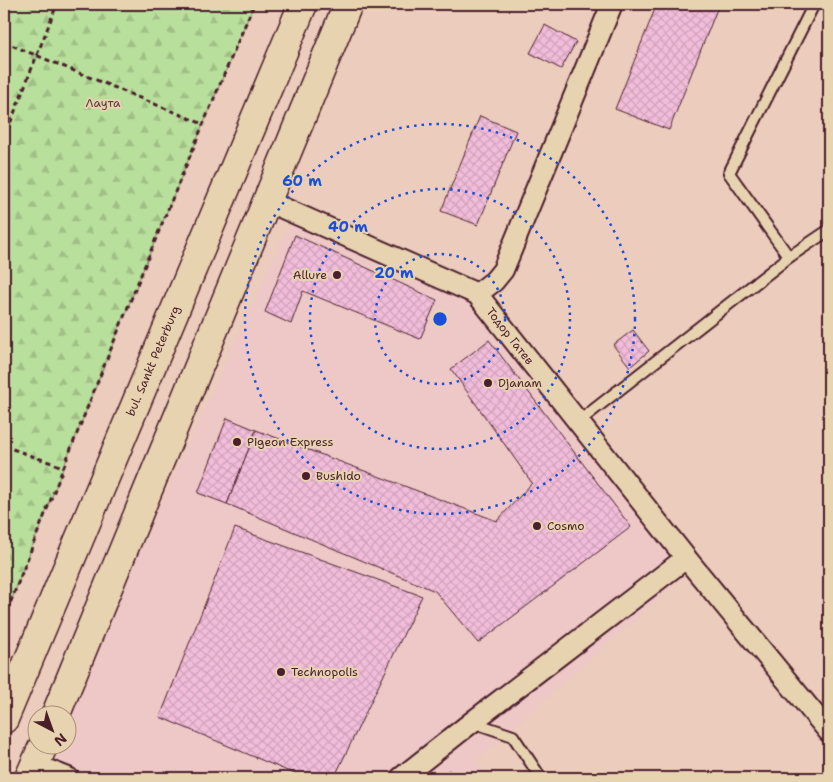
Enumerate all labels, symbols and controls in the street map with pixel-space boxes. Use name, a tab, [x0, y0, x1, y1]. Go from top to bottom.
park label: Лаута	[86, 95, 121, 111]
text: 60 m	[282, 171, 322, 191]
text: 40 m	[328, 217, 368, 237]
text: 20 m	[374, 263, 414, 283]
place label: Allure	[293, 267, 327, 283]
marker: Allure	[331, 269, 343, 281]
street label: bul. Sankt Peterburg	[122, 303, 184, 419]
street label: Тодор Гатев	[483, 304, 537, 368]
centre of rings	[431, 310, 449, 328]
place label: Djanam	[498, 375, 542, 391]
marker: Djanam	[482, 377, 494, 389]
place label: Pigeon Express	[247, 434, 333, 450]
marker: Pigeon Express	[231, 436, 243, 448]
place label: Bushido	[316, 468, 361, 484]
marker: Bushido	[300, 470, 312, 482]
place label: Cosmo	[547, 518, 584, 534]
marker: Cosmo	[531, 520, 543, 532]
place label: Technopolis	[291, 664, 358, 680]
marker: Technopolis	[275, 666, 287, 678]
north arrow	[28, 704, 78, 754]
text: N	[50, 729, 71, 750]

